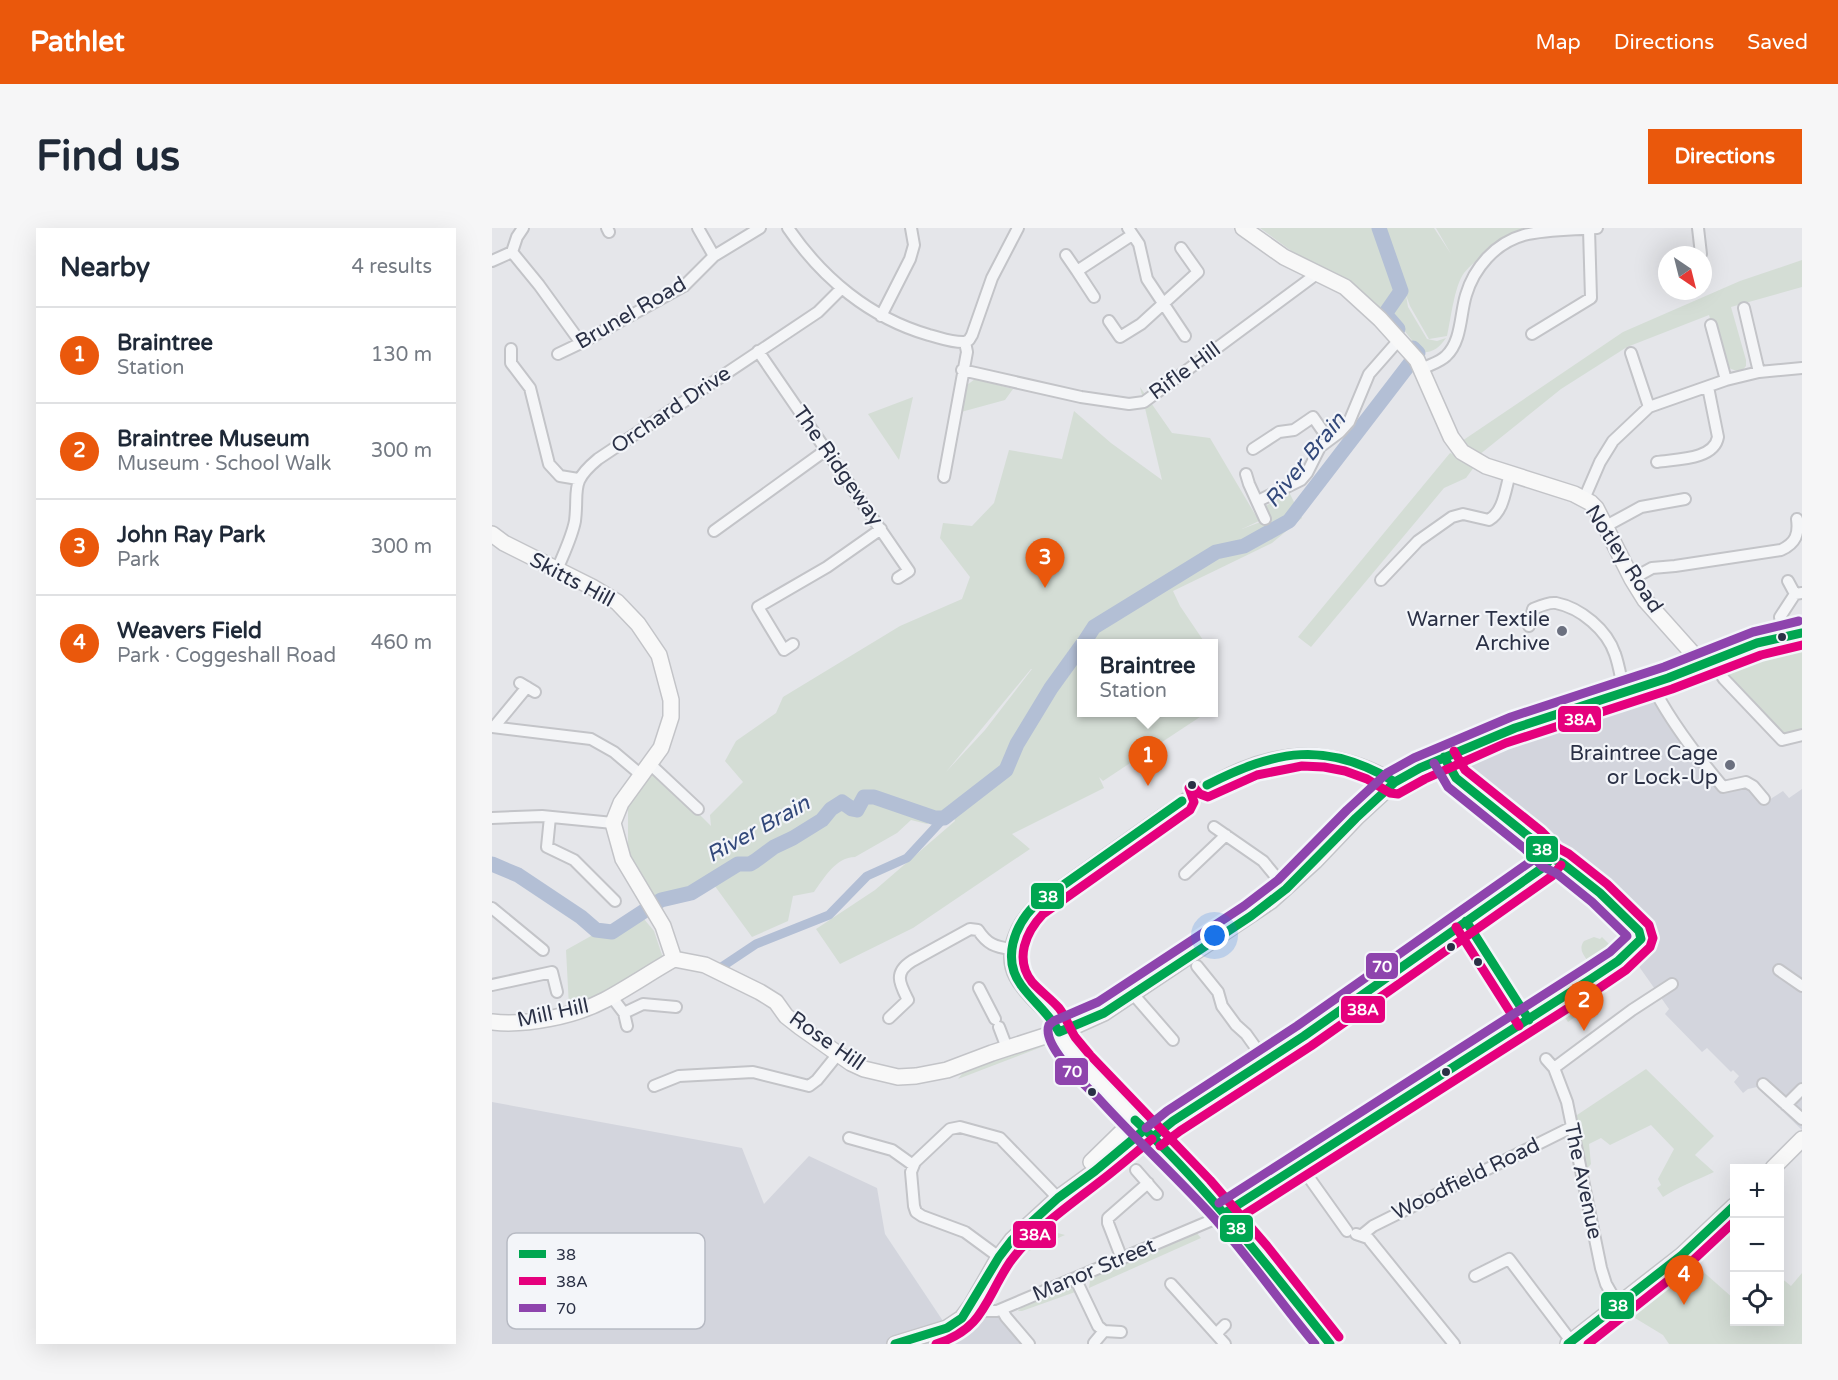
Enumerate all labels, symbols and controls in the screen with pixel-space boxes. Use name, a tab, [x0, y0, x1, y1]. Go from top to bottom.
text: Pathlet	[30, 25, 125, 59]
text: Map	[1535, 30, 1581, 55]
text: Directions	[1614, 30, 1714, 55]
text: Saved	[1747, 30, 1808, 55]
button: Directions	[1648, 129, 1802, 184]
text: Find us	[36, 131, 180, 182]
north arrow	[1658, 246, 1712, 300]
text: Nearby	[60, 252, 150, 283]
text: 4 results	[352, 255, 432, 279]
street label: Brunel Road	[571, 271, 691, 355]
text: Braintree	[117, 330, 213, 356]
street label: Rifle Hill	[1144, 337, 1226, 405]
text: 1	[73, 343, 86, 367]
text: 130 m	[371, 343, 432, 367]
text: Station	[117, 356, 184, 380]
street label: Orchard Drive	[607, 361, 736, 459]
street label: The Ridgeway	[787, 401, 889, 531]
water label: River Brain	[1259, 407, 1351, 512]
text: Braintree Museum	[117, 426, 310, 452]
text: 2	[73, 439, 86, 463]
text: 300 m	[371, 439, 432, 463]
text: Museum · School Walk	[117, 452, 332, 476]
street label: Notley Road	[1580, 500, 1668, 618]
text: John Ray Park	[117, 522, 266, 548]
text: 3	[73, 535, 86, 559]
text: 300 m	[371, 535, 432, 559]
pin: 3	[1026, 538, 1064, 588]
street label: Skitts Hill	[525, 547, 619, 613]
text: Park	[117, 548, 160, 572]
place label: Warner Textile Archive	[1407, 607, 1550, 656]
text: Weavers Field	[117, 618, 262, 644]
marker: Warner Textile Archive	[1555, 624, 1569, 638]
text: 4	[73, 631, 86, 655]
text: 460 m	[371, 631, 432, 655]
unlabelled marker	[1776, 631, 1788, 643]
popup	[1077, 639, 1218, 717]
text: Park · Coggeshall Road	[117, 644, 336, 668]
text: Braintree	[1100, 653, 1195, 679]
text: Station	[1100, 679, 1167, 703]
line badge: 38A	[1557, 705, 1602, 733]
text: 38A	[1564, 710, 1596, 730]
pin: 1	[1128, 736, 1168, 786]
place label: Braintree Cage or Lock-Up	[1569, 741, 1718, 790]
marker: Braintree Cage or Lock-Up	[1723, 758, 1737, 772]
unlabelled marker	[1186, 779, 1198, 791]
water label: River Brain	[702, 790, 815, 868]
line badge: 38	[1525, 835, 1559, 863]
text: 38	[1532, 840, 1552, 860]
line badge: 38	[1030, 882, 1065, 910]
text: 38	[1038, 887, 1058, 907]
your location	[1200, 921, 1229, 950]
unlabelled marker	[1445, 941, 1457, 953]
line badge: 70	[1365, 952, 1399, 980]
unlabelled marker	[1472, 956, 1484, 968]
text: 70	[1372, 957, 1392, 977]
pin: 2	[1564, 982, 1604, 1031]
street label: Mill Hill	[515, 993, 591, 1033]
line badge: 38A	[1340, 995, 1386, 1024]
text: 38A	[1347, 1000, 1379, 1020]
street label: Rose Hill	[784, 1006, 870, 1076]
line badge: 70	[1054, 1057, 1089, 1086]
text: 70	[1062, 1062, 1082, 1082]
unlabelled marker	[1440, 1066, 1452, 1078]
unlabelled marker	[1086, 1086, 1098, 1098]
street label: The Avenue	[1559, 1121, 1608, 1241]
street label: Woodfield Road	[1388, 1132, 1544, 1226]
map controls	[1730, 1164, 1784, 1326]
button: +	[1730, 1164, 1784, 1218]
line badge: 38	[1219, 1214, 1254, 1243]
button: −	[1730, 1218, 1784, 1272]
text: 38	[1226, 1219, 1246, 1239]
line badge: 38A	[1012, 1220, 1057, 1249]
text: 38A	[1019, 1225, 1051, 1245]
legend	[507, 1233, 705, 1329]
street label: Manor Street	[1029, 1233, 1159, 1307]
text: 38	[556, 1245, 576, 1265]
pin: 4	[1664, 1256, 1704, 1305]
text: 38A	[556, 1272, 588, 1292]
button: locate	[1730, 1272, 1784, 1326]
line badge: 38	[1600, 1291, 1635, 1320]
text: 38	[1608, 1296, 1628, 1316]
text: 70	[556, 1299, 576, 1319]

